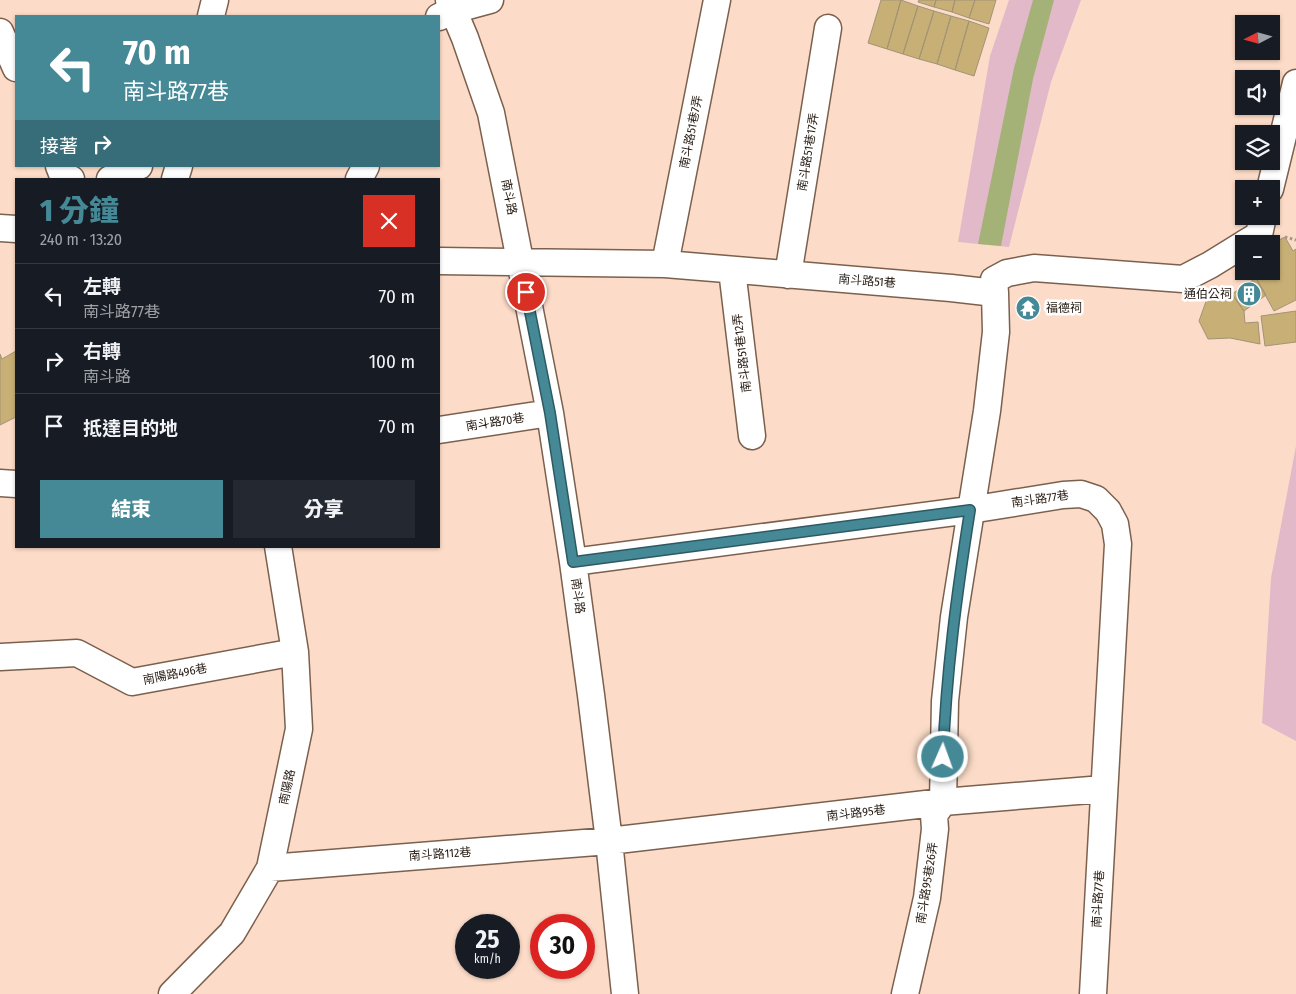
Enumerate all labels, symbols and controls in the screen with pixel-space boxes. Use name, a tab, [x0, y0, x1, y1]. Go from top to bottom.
north arrow	[1235, 15, 1280, 60]
map controls	[1235, 15, 1280, 280]
text: 70 m	[123, 31, 191, 73]
icon: left	[40, 35, 105, 100]
button: sound	[1235, 70, 1280, 115]
text: 南斗路77巷	[123, 78, 229, 105]
street label: 南斗路51巷7弄	[677, 94, 705, 170]
street label: 南斗路51巷17弄	[795, 112, 821, 192]
button: layers	[1235, 125, 1280, 170]
icon: right	[88, 130, 116, 158]
text: 接著	[40, 135, 78, 158]
street label: 南斗路	[499, 178, 519, 216]
button: +	[1235, 180, 1280, 225]
text: 1 分鐘	[40, 193, 119, 229]
button: close	[363, 195, 415, 247]
text: 240 m · 13:20	[40, 230, 122, 249]
button: −	[1235, 235, 1280, 280]
pin	[505, 271, 547, 313]
street label: 南斗路51巷	[838, 272, 896, 290]
text: 左轉	[83, 275, 121, 298]
icon: arrive	[512, 278, 540, 306]
building icon: 通伯公祠	[1236, 281, 1262, 307]
icon: left	[40, 282, 68, 310]
text: 70 m	[379, 285, 415, 308]
place label: 通伯公祠	[1184, 287, 1232, 301]
temple icon: 福德祠	[1015, 295, 1041, 321]
place label: 福德祠	[1046, 301, 1082, 315]
text: 南斗路77巷	[83, 302, 160, 321]
street label: 南斗路51巷12弄	[730, 313, 754, 393]
text: 右轉	[83, 340, 121, 363]
icon: right	[40, 347, 68, 375]
text: 100 m	[369, 350, 415, 373]
text: 南斗路	[83, 367, 131, 386]
street label: 南斗路70巷	[465, 410, 525, 434]
icon: arrive	[40, 412, 68, 440]
text: 70 m	[379, 415, 415, 438]
text: 抵達目的地	[83, 417, 178, 440]
button: 結束	[40, 480, 223, 538]
button: 分享	[233, 480, 415, 538]
street label: 南斗路77巷	[1010, 488, 1070, 510]
street label: 南斗路	[569, 577, 587, 615]
street label: 南陽路496巷	[142, 661, 208, 687]
position arrow	[916, 730, 968, 782]
street label: 南陽路	[276, 768, 298, 806]
street label: 南斗路95巷	[826, 802, 886, 824]
street label: 南斗路95巷26弄	[914, 841, 940, 925]
street label: 南斗路112巷	[408, 845, 472, 863]
street label: 南斗路77巷	[1089, 870, 1107, 928]
speed limit sign: 30	[530, 914, 595, 979]
text: 25	[476, 925, 499, 955]
text: km/h	[474, 952, 501, 966]

